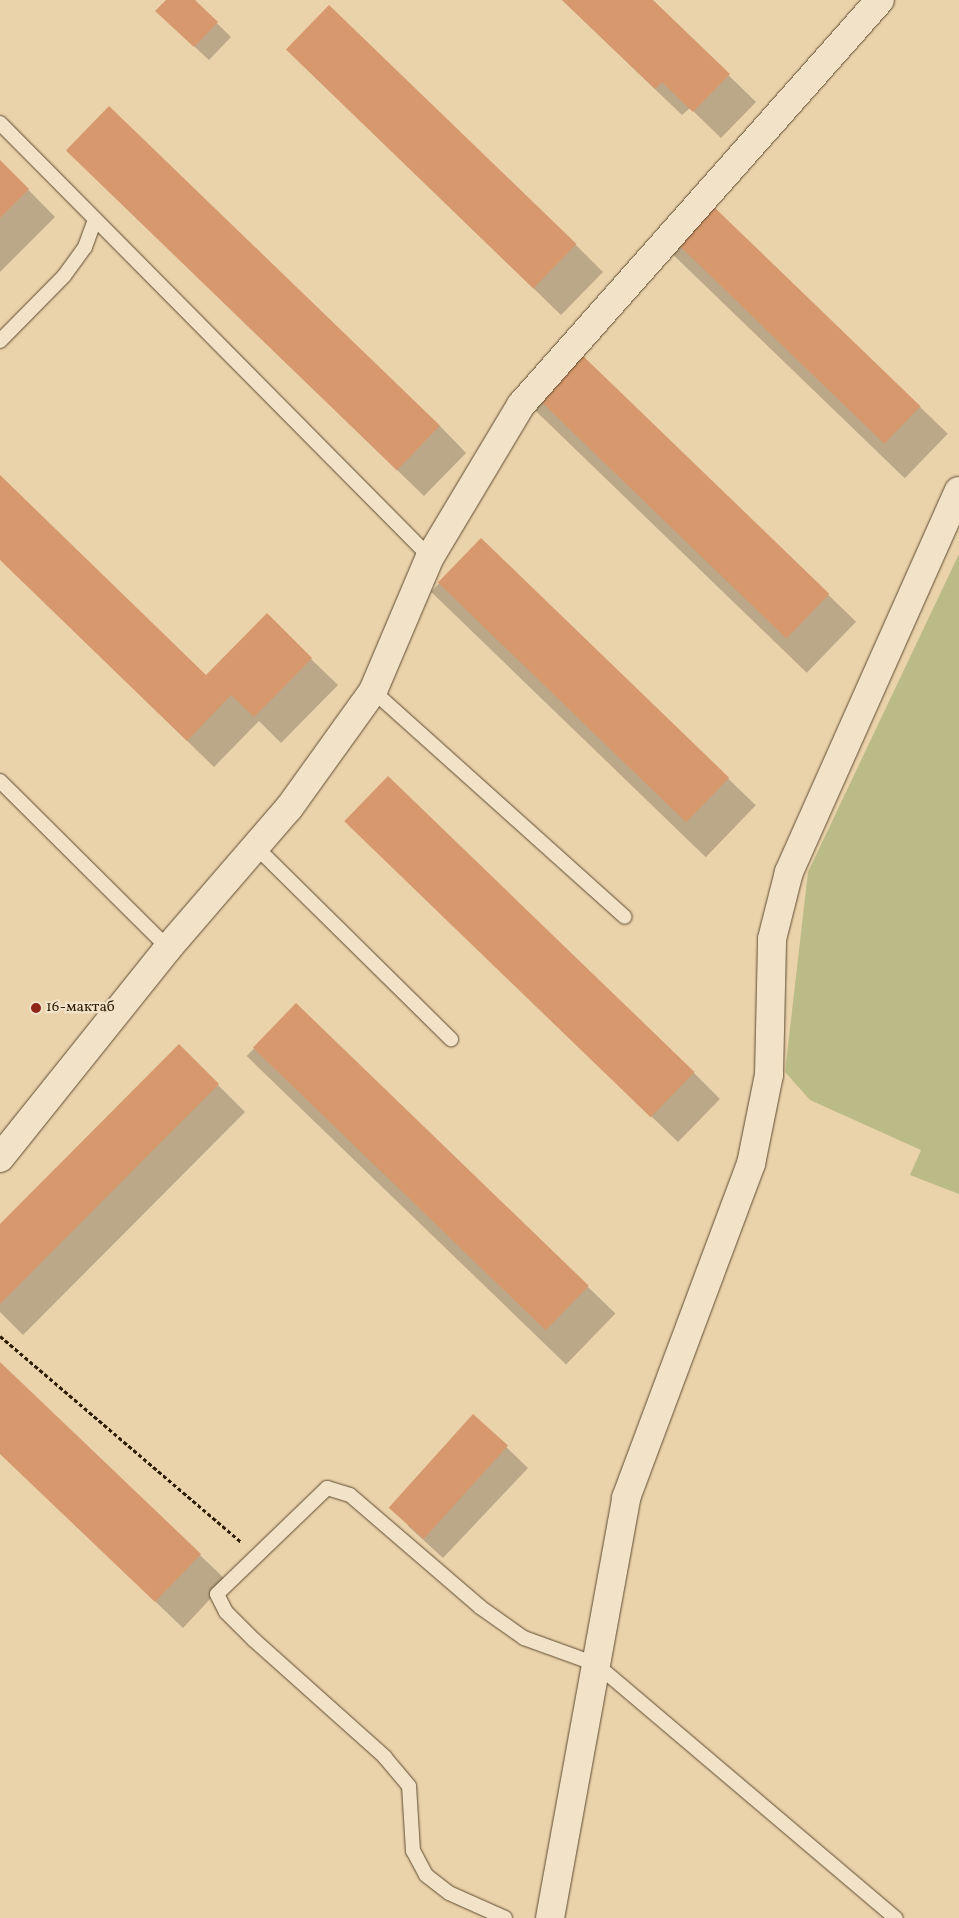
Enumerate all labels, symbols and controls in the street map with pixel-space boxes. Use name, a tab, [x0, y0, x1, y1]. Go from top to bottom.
place label: 16-мактаб	[46, 999, 115, 1017]
marker: 16-мактаб	[30, 1002, 42, 1014]

